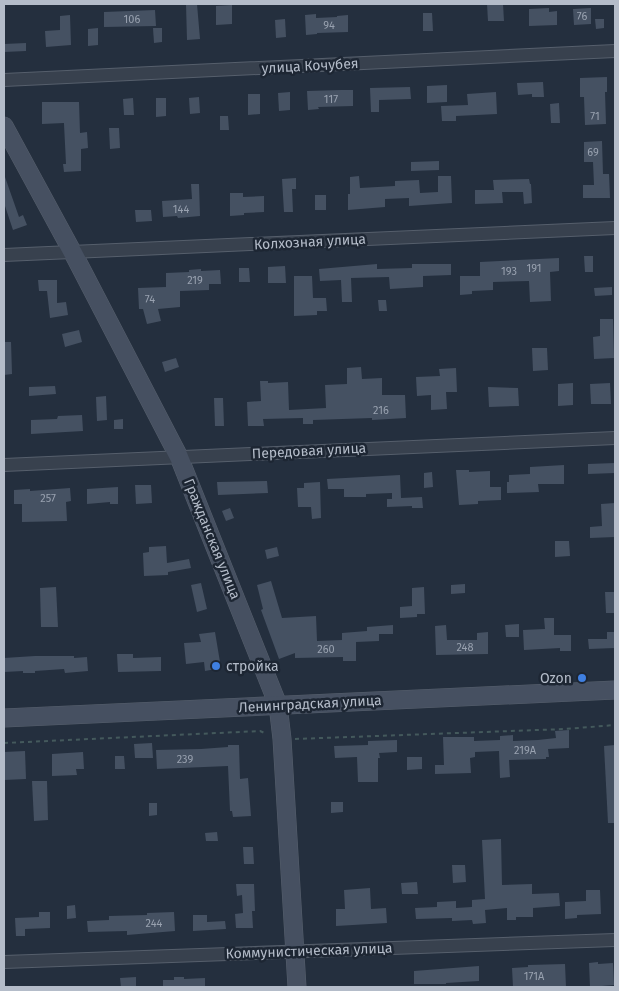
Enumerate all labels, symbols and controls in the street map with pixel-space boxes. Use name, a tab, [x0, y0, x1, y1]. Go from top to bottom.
house number: 76	[577, 10, 587, 23]
house number: 106	[124, 13, 141, 26]
house number: 94	[323, 19, 335, 32]
street label: улица Кочубея	[261, 55, 359, 77]
house number: 117	[324, 93, 338, 106]
house number: 71	[590, 110, 600, 123]
house number: 69	[587, 146, 599, 159]
house number: 144	[173, 203, 189, 216]
street label: Колхозная улица	[254, 231, 366, 253]
house number: 191	[526, 262, 542, 275]
house number: 193	[501, 265, 517, 278]
house number: 219	[187, 274, 203, 287]
house number: 74	[145, 293, 155, 306]
house number: 216	[373, 404, 389, 417]
street label: Передовая улица	[251, 440, 367, 462]
street label: Гражданская улица	[180, 476, 244, 602]
house number: 257	[40, 492, 56, 505]
house number: 248	[456, 641, 474, 654]
house number: 260	[317, 643, 335, 656]
place label: стройка	[226, 658, 279, 675]
marker: стройка	[210, 660, 222, 672]
place label: Ozon	[540, 670, 572, 687]
marker: Ozon	[576, 672, 588, 684]
street label: Ленинградская улица	[238, 692, 382, 716]
house number: 219А	[514, 744, 537, 757]
house number: 239	[177, 753, 193, 766]
house number: 244	[146, 917, 163, 930]
street label: Коммунистическая улица	[225, 940, 393, 962]
house number: 171А	[524, 970, 545, 983]

